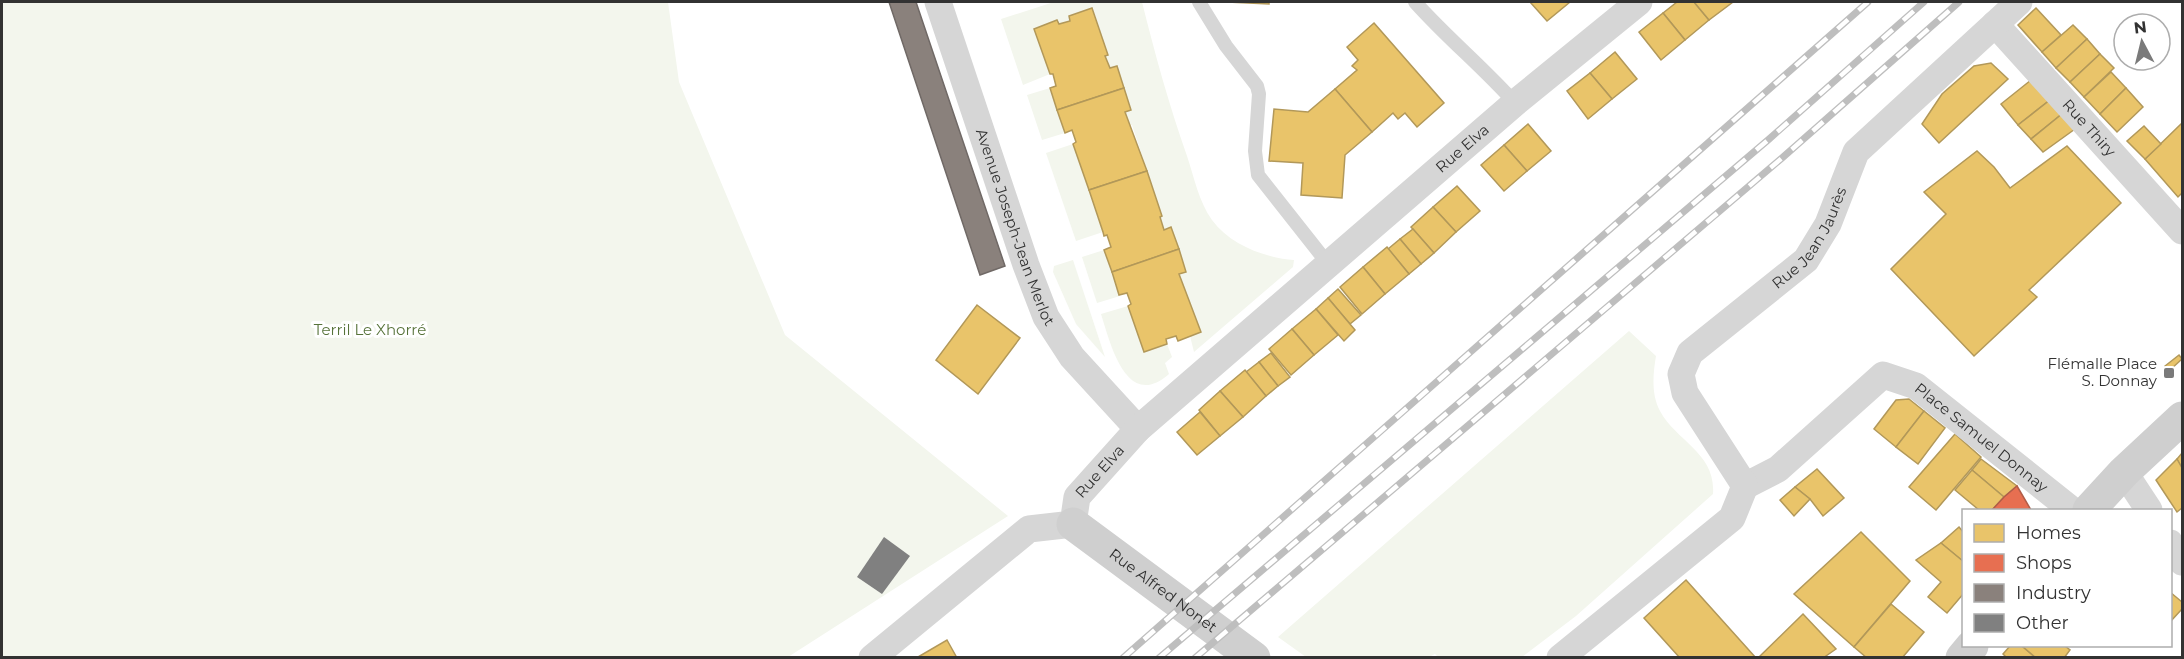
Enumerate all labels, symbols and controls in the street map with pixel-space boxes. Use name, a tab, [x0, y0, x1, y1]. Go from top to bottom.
north arrow	[2112, 12, 2172, 72]
text: N	[2133, 17, 2148, 38]
street label: Rue Thiry	[2058, 95, 2121, 161]
street label: Rue Elva	[1431, 120, 1493, 176]
street label: Avenue Joseph-Jean Merlot	[972, 126, 1059, 329]
street label: Rue Jean Jaurès	[1768, 184, 1850, 293]
park label: Terril Le Xhorré	[314, 320, 426, 339]
place label: Flémalle Place S. Donnay	[2048, 354, 2158, 390]
marker: Flémalle Place S. Donnay	[2162, 366, 2176, 380]
street label: Place Samuel Donnay	[1911, 379, 2053, 497]
street label: Rue Elva	[1071, 441, 1128, 502]
legend	[1962, 509, 2172, 647]
text: Homes	[2016, 522, 2081, 544]
street label: Rue Alfred Nonet	[1106, 544, 1221, 636]
text: Shops	[2016, 552, 2072, 574]
text: Industry	[2016, 582, 2091, 604]
text: Other	[2016, 612, 2069, 634]

